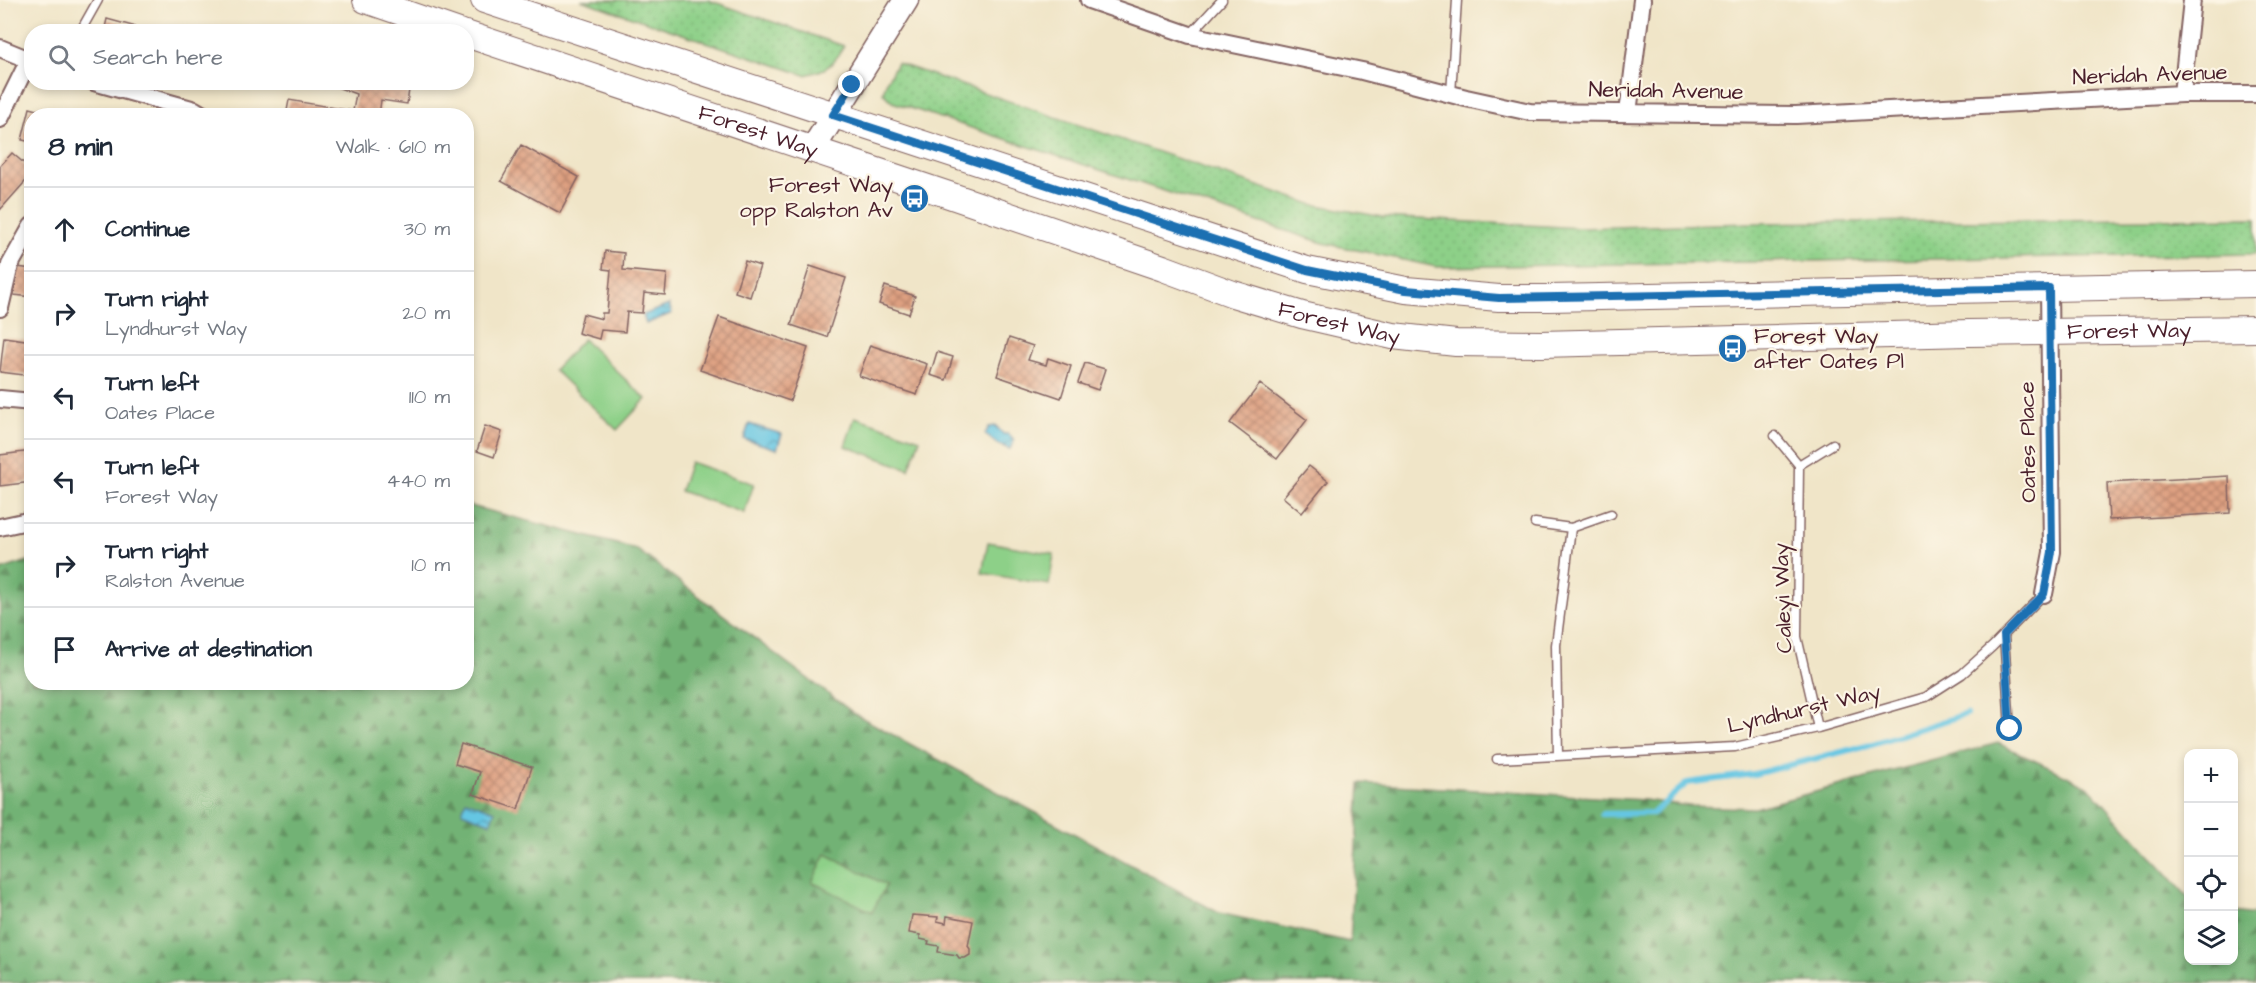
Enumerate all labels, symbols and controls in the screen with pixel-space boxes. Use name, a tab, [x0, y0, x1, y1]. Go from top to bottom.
search box	[24, 24, 474, 90]
icon: search	[45, 41, 78, 74]
text: Search here	[93, 42, 223, 73]
street label: Neridah Avenue	[2072, 57, 2228, 93]
route end	[838, 71, 864, 97]
street label: Neridah Avenue	[1588, 74, 1744, 108]
street label: Forest Way	[694, 97, 822, 167]
text: 8 min	[48, 129, 112, 165]
text: Walk · 610 m	[335, 133, 450, 161]
place label: Forest Way opp Ralston Av	[739, 170, 894, 226]
bus stop icon: Forest Way opp Ralston Av	[898, 182, 930, 214]
icon: ahead	[48, 213, 81, 246]
text: Continue	[105, 214, 190, 245]
text: 30 m	[404, 215, 450, 243]
text: Turn right	[105, 284, 208, 315]
street label: Forest Way	[1274, 293, 1401, 353]
icon: right	[48, 297, 81, 330]
text: 20 m	[402, 299, 450, 327]
street label: Forest Way	[2067, 314, 2191, 347]
text: Lyndhurst Way	[105, 315, 247, 343]
place label: Forest Way after Oates Pl	[1754, 321, 1904, 377]
bus stop icon: Forest Way after Oates Pl	[1717, 333, 1749, 365]
text: Turn left	[105, 368, 199, 399]
icon: left	[48, 381, 81, 414]
street label: Oates Place	[2011, 381, 2045, 503]
text: 110 m	[409, 383, 450, 411]
text: Oates Place	[105, 399, 215, 427]
text: Turn left	[105, 452, 199, 483]
icon: left	[48, 465, 81, 498]
text: 440 m	[387, 467, 450, 495]
text: Forest Way	[105, 483, 218, 511]
text: Turn right	[105, 536, 208, 567]
street label: Caleyi Way	[1766, 542, 1801, 654]
icon: right	[48, 549, 81, 582]
text: 10 m	[411, 551, 450, 579]
text: Ralston Avenue	[105, 567, 245, 595]
icon: arrive	[48, 633, 81, 666]
text: Arrive at destination	[105, 634, 312, 665]
street label: Lyndhurst Way	[1724, 676, 1884, 743]
route start	[1996, 715, 2022, 741]
map controls	[2184, 749, 2238, 965]
button: +	[2184, 749, 2238, 803]
button: −	[2184, 803, 2238, 857]
button: locate	[2184, 857, 2238, 911]
button: layers	[2184, 911, 2238, 965]

